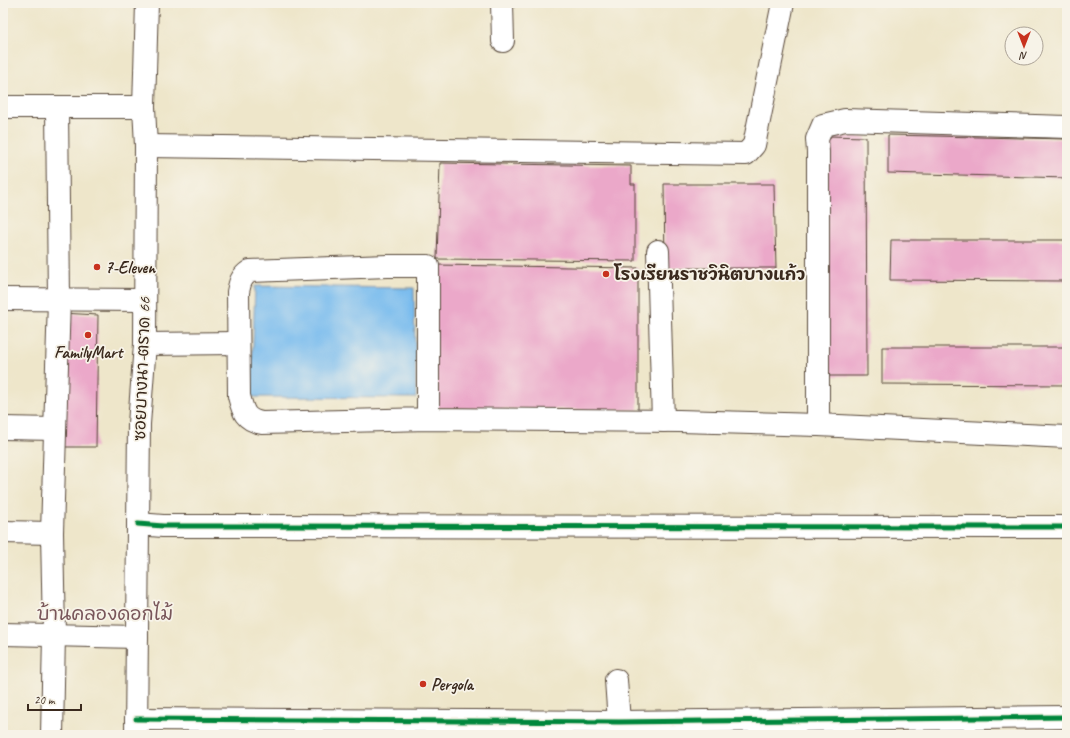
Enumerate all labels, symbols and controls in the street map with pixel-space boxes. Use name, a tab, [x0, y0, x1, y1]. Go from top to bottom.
north arrow	[1004, 26, 1044, 66]
text: N	[1018, 49, 1027, 63]
place label: 7-Eleven	[105, 257, 156, 278]
marker: 7-Eleven	[92, 262, 102, 272]
place label: โรงเรียนราชวินิตบางแก้ว	[613, 263, 805, 285]
marker: โรงเรียนราชวินิตบางแก้ว	[601, 269, 611, 279]
street label: ซอยบางนา-ตราด 66	[129, 296, 155, 441]
marker: FamilyMart	[83, 330, 93, 340]
place label: FamilyMart	[54, 342, 124, 363]
district label: บ้านคลองดอกไม้	[37, 601, 173, 626]
place label: Pergola	[431, 674, 475, 695]
marker: Pergola	[418, 679, 428, 689]
scale bar	[28, 686, 81, 712]
text: 20 m	[34, 692, 56, 708]

